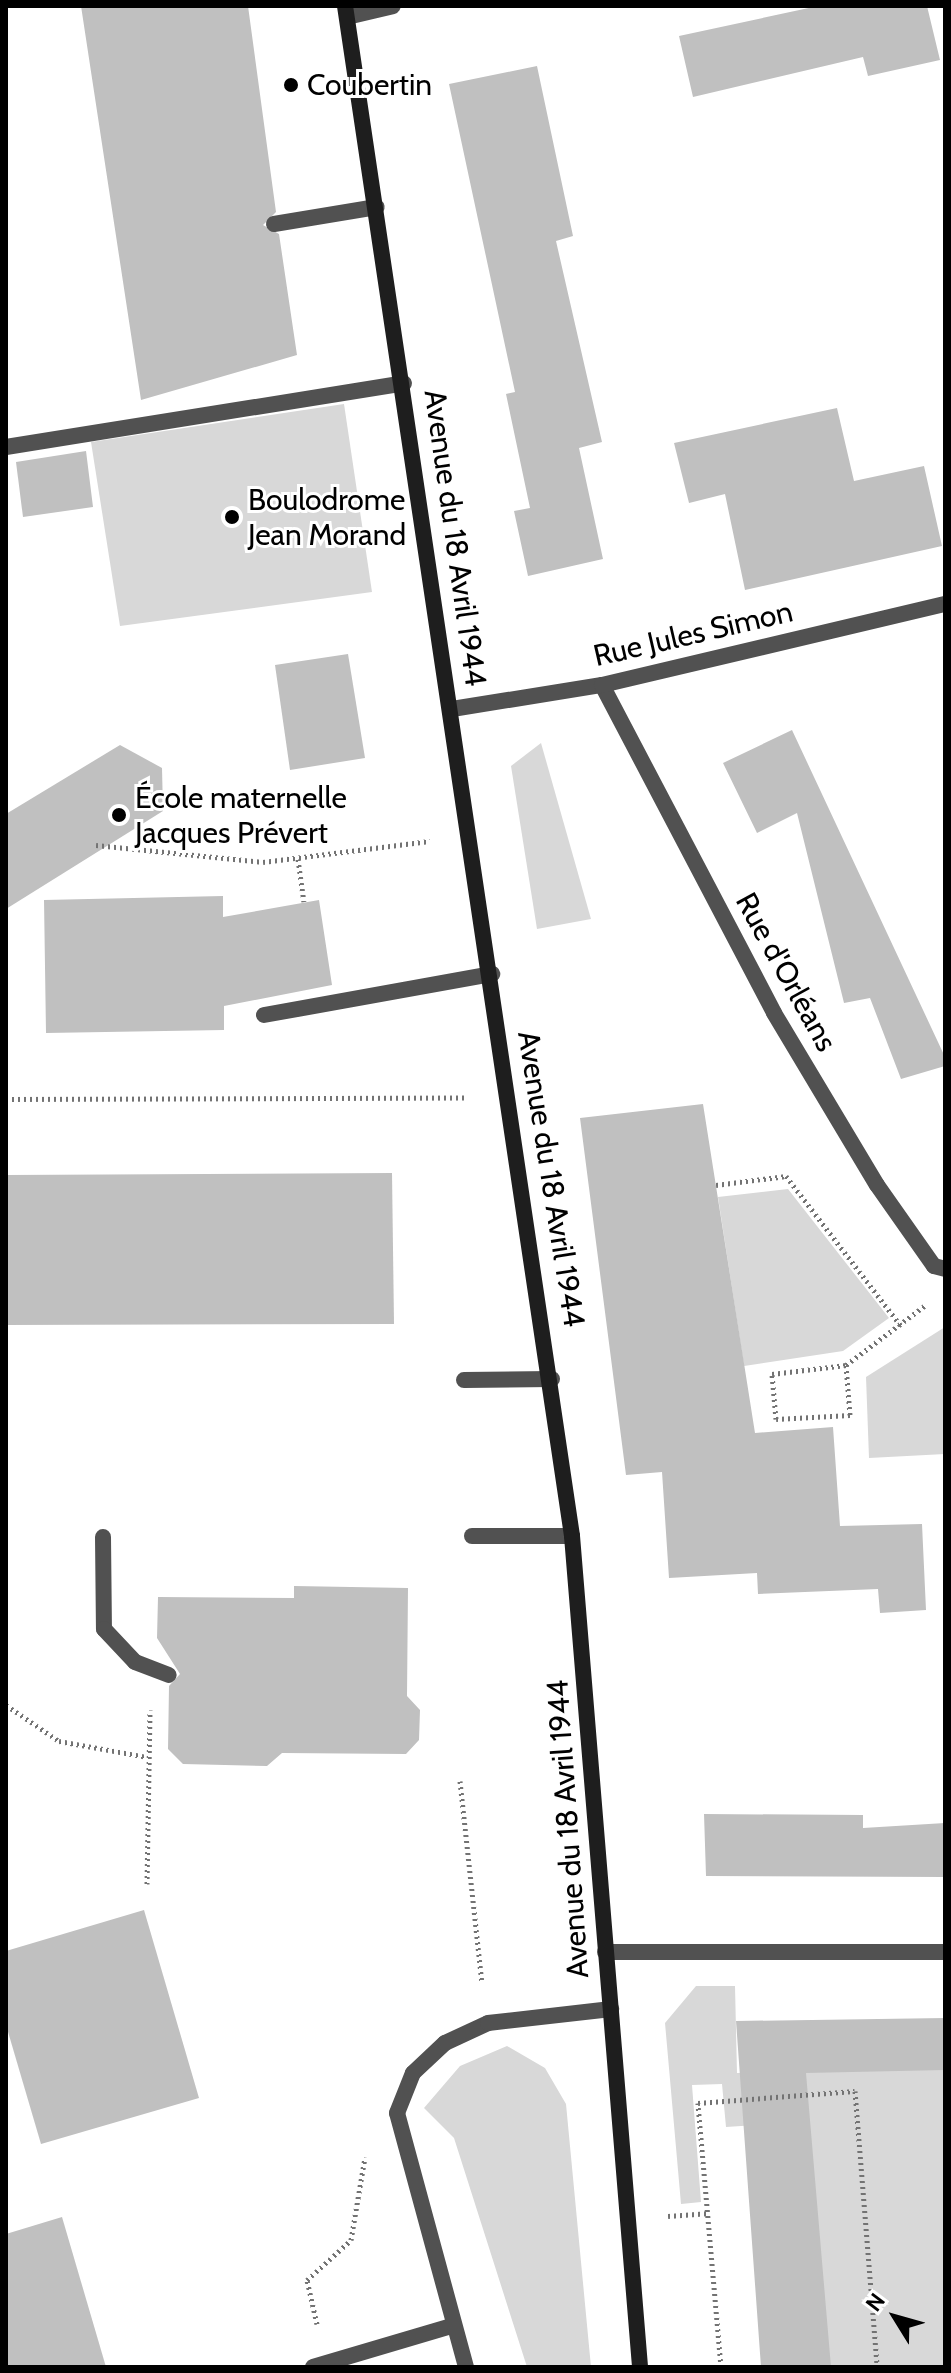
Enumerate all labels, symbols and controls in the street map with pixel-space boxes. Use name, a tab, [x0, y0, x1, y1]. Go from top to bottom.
place label: Coubertin	[307, 67, 432, 103]
marker: Coubertin	[282, 76, 300, 94]
street label: Avenue du 18 Avril 1944	[416, 387, 494, 689]
place label: Boulodrome Jean Morand	[248, 482, 406, 552]
marker: Boulodrome Jean Morand	[223, 508, 241, 526]
street label: Rue Jules Simon	[590, 594, 796, 674]
place label: École maternelle Jacques Prévert	[135, 780, 347, 850]
marker: École maternelle Jacques Prévert	[110, 806, 128, 824]
street label: Rue d'Orléans	[728, 886, 844, 1058]
street label: Avenue du 18 Avril 1944	[510, 1028, 592, 1330]
street label: Avenue du 18 Avril 1944	[540, 1679, 596, 1979]
north arrow	[855, 2277, 935, 2357]
text: N	[860, 2288, 891, 2317]

